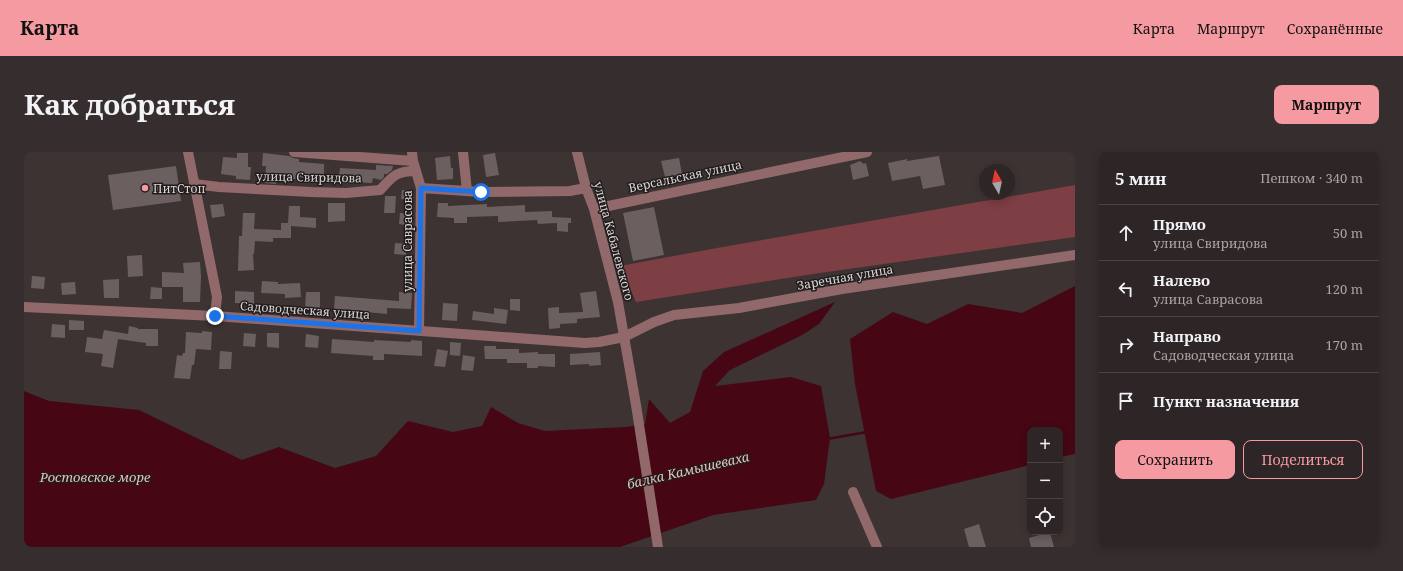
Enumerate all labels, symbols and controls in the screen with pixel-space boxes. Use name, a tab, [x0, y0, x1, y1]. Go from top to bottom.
text: Карта	[20, 15, 79, 41]
text: Карта	[1133, 19, 1175, 38]
text: Маршрут	[1197, 19, 1265, 38]
text: Сохранённые	[1287, 19, 1383, 38]
text: Как добраться	[24, 85, 235, 123]
button: Маршрут	[1274, 85, 1379, 124]
street label: Версальская улица	[627, 156, 743, 196]
north arrow	[979, 164, 1015, 200]
text: 5 мин	[1115, 167, 1167, 190]
street label: улица Свиридова	[256, 168, 362, 186]
text: Пешком · 340 m	[1260, 169, 1363, 187]
place label: ПитСтоп	[153, 180, 206, 197]
street label: улица Кабалевского	[590, 180, 638, 302]
marker: ПитСтоп	[140, 183, 150, 193]
route start	[472, 183, 490, 201]
street label: улица Саврасова	[399, 190, 416, 292]
text: Прямо	[1153, 214, 1206, 234]
icon: ahead	[1115, 222, 1137, 244]
text: 50 m	[1333, 224, 1363, 242]
text: улица Свиридова	[1153, 234, 1268, 252]
street label: Заречная улица	[796, 260, 895, 294]
text: Налево	[1153, 270, 1210, 290]
icon: left	[1115, 278, 1137, 300]
text: 120 m	[1326, 280, 1363, 298]
text: улица Саврасова	[1153, 290, 1263, 308]
street label: Садоводческая улица	[239, 297, 371, 323]
route end	[206, 307, 224, 325]
text: Направо	[1153, 326, 1221, 346]
icon: right	[1115, 334, 1137, 356]
text: 170 m	[1326, 336, 1363, 354]
text: Садоводческая улица	[1153, 346, 1294, 364]
icon: arrive	[1115, 390, 1137, 412]
text: Пункт назначения	[1153, 391, 1299, 411]
map controls	[1027, 427, 1063, 535]
button: +	[1027, 427, 1063, 463]
button: Сохранить	[1115, 440, 1235, 479]
button: Поделиться	[1243, 440, 1363, 479]
water label: балка Камышеваха	[625, 447, 751, 493]
button: −	[1027, 463, 1063, 499]
water label: Ростовское море	[39, 468, 151, 486]
button: locate	[1027, 499, 1063, 535]

